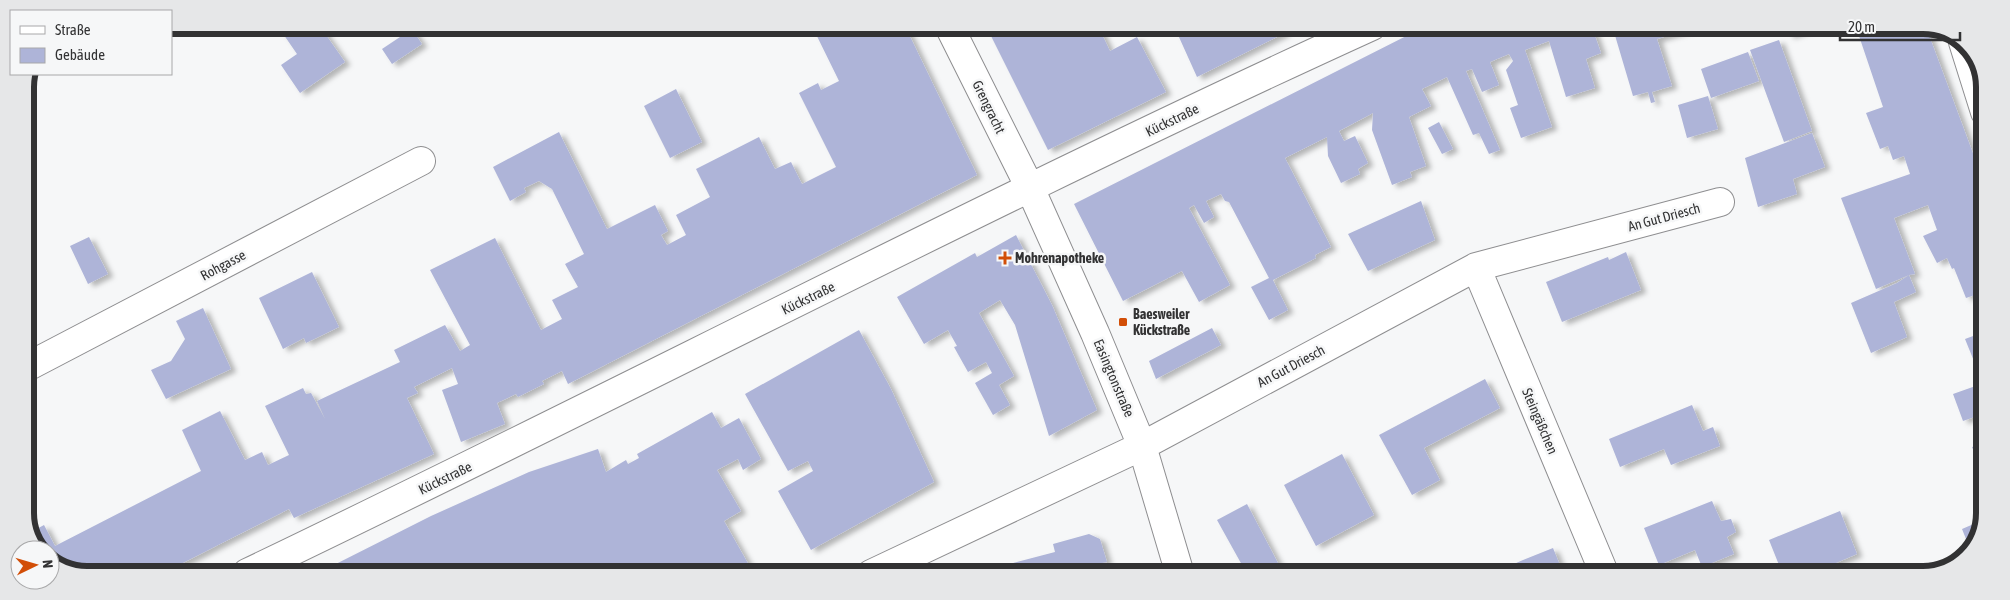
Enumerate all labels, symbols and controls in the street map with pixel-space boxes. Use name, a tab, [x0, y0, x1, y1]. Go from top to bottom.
legend	[10, 10, 172, 75]
scale bar	[1840, 10, 1960, 42]
text: 20 m	[1848, 18, 1875, 35]
text: Straße	[55, 21, 91, 38]
text: Gebäude	[55, 46, 105, 63]
street label: Grengracht	[969, 78, 1009, 136]
street label: Kückstraße	[1143, 100, 1201, 140]
street label: An Gut Driesch	[1626, 200, 1702, 234]
street label: Rohgasse	[198, 246, 248, 284]
place label: Mohrenapotheke	[1015, 250, 1104, 266]
marker: Mohrenapotheke	[999, 252, 1011, 264]
street label: Kückstraße	[779, 278, 837, 318]
place label: Baesweiler Kückstraße	[1133, 306, 1190, 338]
marker: Baesweiler Kückstraße	[1117, 316, 1129, 328]
street label: Easingtonstraße	[1090, 337, 1138, 419]
street label: An Gut Driesch	[1254, 342, 1328, 390]
street label: Steingäßchen	[1519, 386, 1561, 456]
street label: Kückstraße	[416, 458, 474, 498]
north arrow	[10, 540, 60, 590]
text: N	[40, 559, 56, 569]

